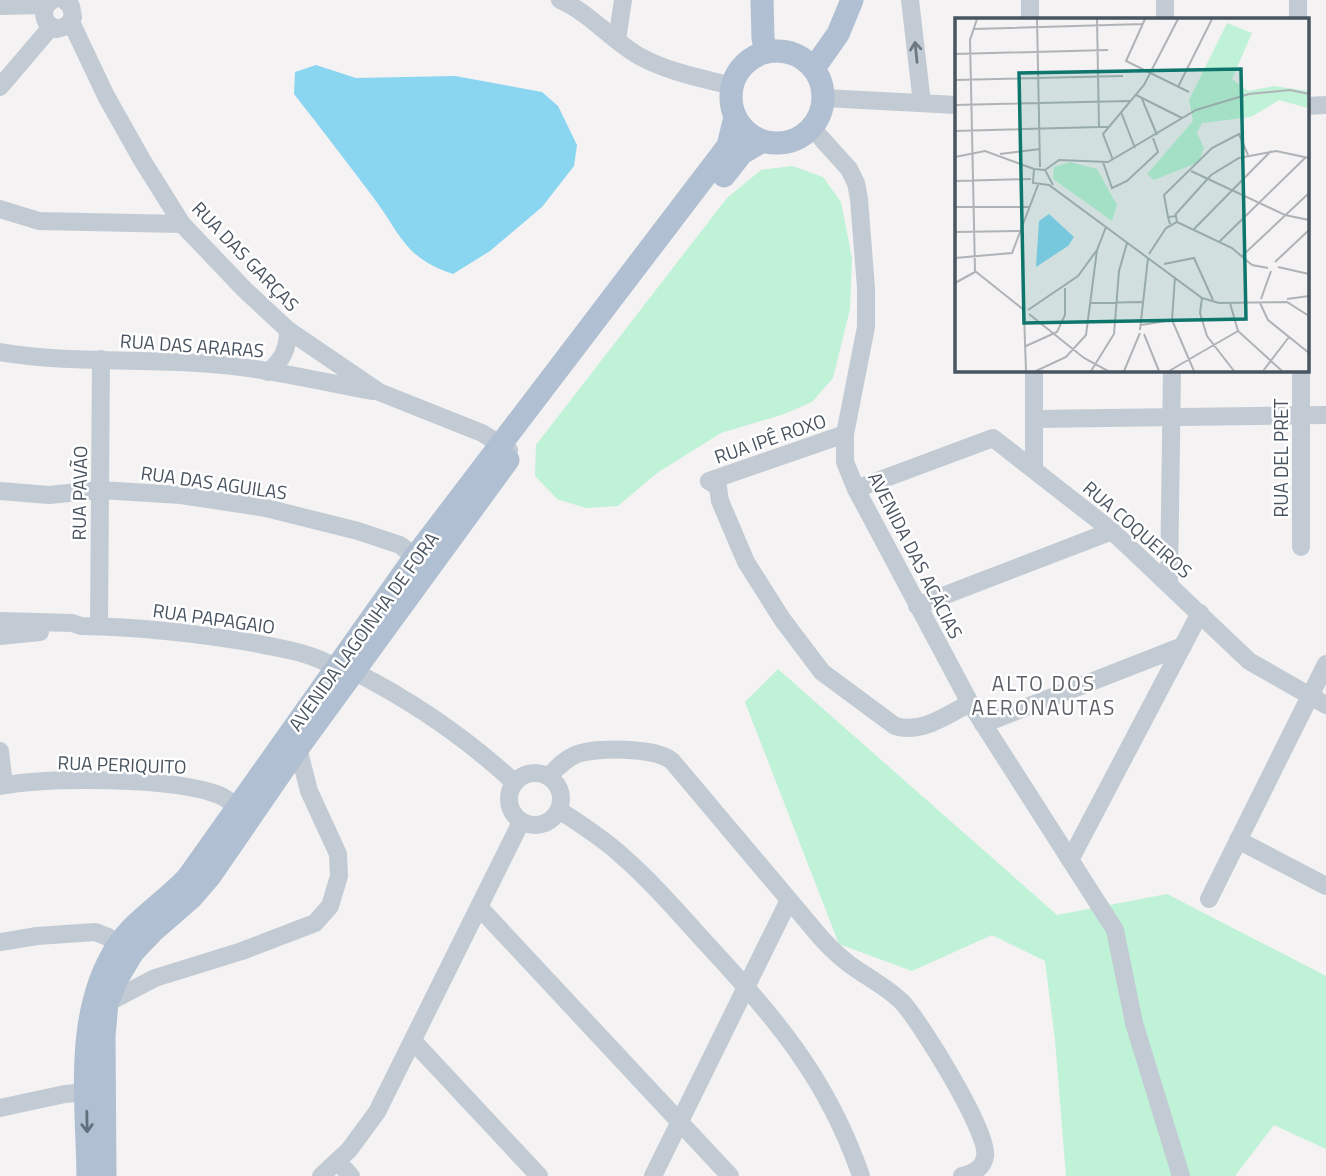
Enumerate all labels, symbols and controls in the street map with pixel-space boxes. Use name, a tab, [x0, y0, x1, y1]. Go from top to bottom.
inset map	[955, 18, 1308, 371]
one-way arrow	[909, 41, 922, 63]
street label: RUA DAS GARÇAS	[186, 194, 306, 318]
street label: RUA DAS ARARAS	[119, 326, 265, 364]
street label: RUA DEL PRET	[1266, 399, 1295, 517]
street label: RUA IPÊ ROXO	[710, 405, 830, 471]
street label: RUA PAVÃO	[64, 445, 94, 541]
street label: RUA DAS AGUILAS	[139, 457, 289, 507]
street label: AVENIDA DAS ACÁCIAS	[861, 466, 971, 644]
street label: RUA COQUEIROS	[1077, 473, 1199, 585]
street label: AVENIDA LAGOINHA DE FORA	[281, 525, 445, 737]
street label: RUA PAPAGAIO	[151, 595, 277, 641]
district label: ALTO DOS AERONAUTAS	[972, 667, 1116, 723]
street label: RUA PERIQUITO	[57, 747, 187, 781]
one-way arrow	[80, 1111, 94, 1134]

